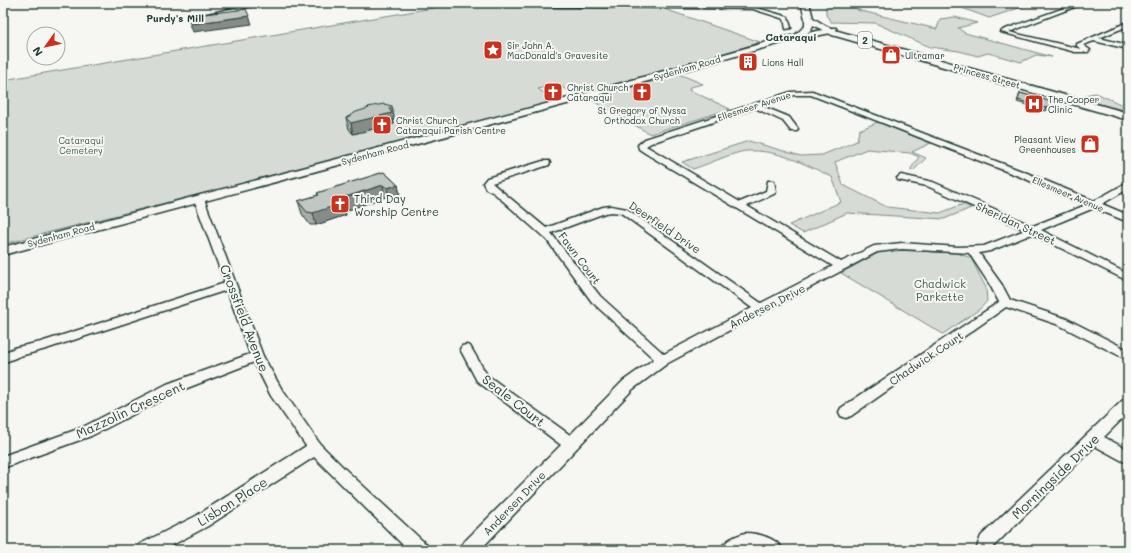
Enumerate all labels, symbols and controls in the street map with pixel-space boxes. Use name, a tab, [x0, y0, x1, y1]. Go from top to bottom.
district label: Purdy's Mill	[146, 11, 204, 25]
north arrow	[26, 26, 66, 66]
district label: Cataraqui	[765, 30, 817, 44]
road number: 2	[858, 32, 872, 48]
place icon: Sir John A. MacDonald's Gravesite	[482, 39, 504, 61]
place label: Sir John A. MacDonald's Gravesite	[507, 40, 608, 61]
text: N	[29, 44, 46, 59]
shop icon: Ultramar	[880, 44, 902, 66]
place label: Ultramar	[905, 50, 945, 61]
building icon: Lions Hall	[737, 51, 759, 73]
street label: Sydenham Road	[652, 53, 722, 83]
place label: Lions Hall	[762, 57, 804, 68]
street label: Princess Street	[952, 61, 1022, 91]
church icon: Christ Church Cataraqui	[542, 81, 564, 103]
church icon: St Gregory of Nyssa Orthodox Church	[631, 81, 653, 103]
place label: Christ Church Cataraqui	[567, 82, 628, 103]
street label: Ellesmeer Avenue	[716, 89, 792, 123]
hospital icon: The Cooper Clinic	[1023, 93, 1045, 115]
place label: The Cooper Clinic	[1048, 94, 1099, 115]
place label: St Gregory of Nyssa Orthodox Church	[598, 105, 687, 126]
church icon: Christ Church Cataraqui Parish Centre	[371, 114, 393, 136]
place label: Christ Church Cataraqui Parish Centre	[396, 115, 506, 136]
shop icon: Pleasant View Greenhouses	[1079, 133, 1101, 155]
place label: Pleasant View Greenhouses	[1014, 134, 1076, 155]
park label: Cataraqui Cemetery	[58, 135, 104, 156]
street label: Sydenham Road	[340, 139, 410, 167]
street label: Ellesmeer Avenue	[1031, 174, 1105, 214]
place label: Third Day Worship Centre	[354, 191, 439, 219]
church icon: Third Day Worship Centre	[329, 193, 351, 215]
street label: Deerfield Drive	[626, 197, 704, 257]
street label: Sheridan Street	[974, 198, 1059, 248]
street label: Sydenham Road	[26, 221, 96, 249]
street label: Fawn Court	[555, 229, 605, 287]
street label: Crossfield Avenue	[217, 262, 273, 374]
park label: Chadwick Parkette	[914, 276, 966, 304]
street label: Andersen Drive	[726, 280, 808, 332]
street label: Chadwick Court	[886, 328, 966, 388]
street label: Seale Court	[479, 370, 549, 430]
street label: Mazzolin Crescent	[73, 376, 187, 442]
street label: Morningside Drive	[1008, 430, 1102, 522]
street label: Andersen Drive	[479, 467, 549, 538]
street label: Lisbon Place	[194, 473, 270, 529]

